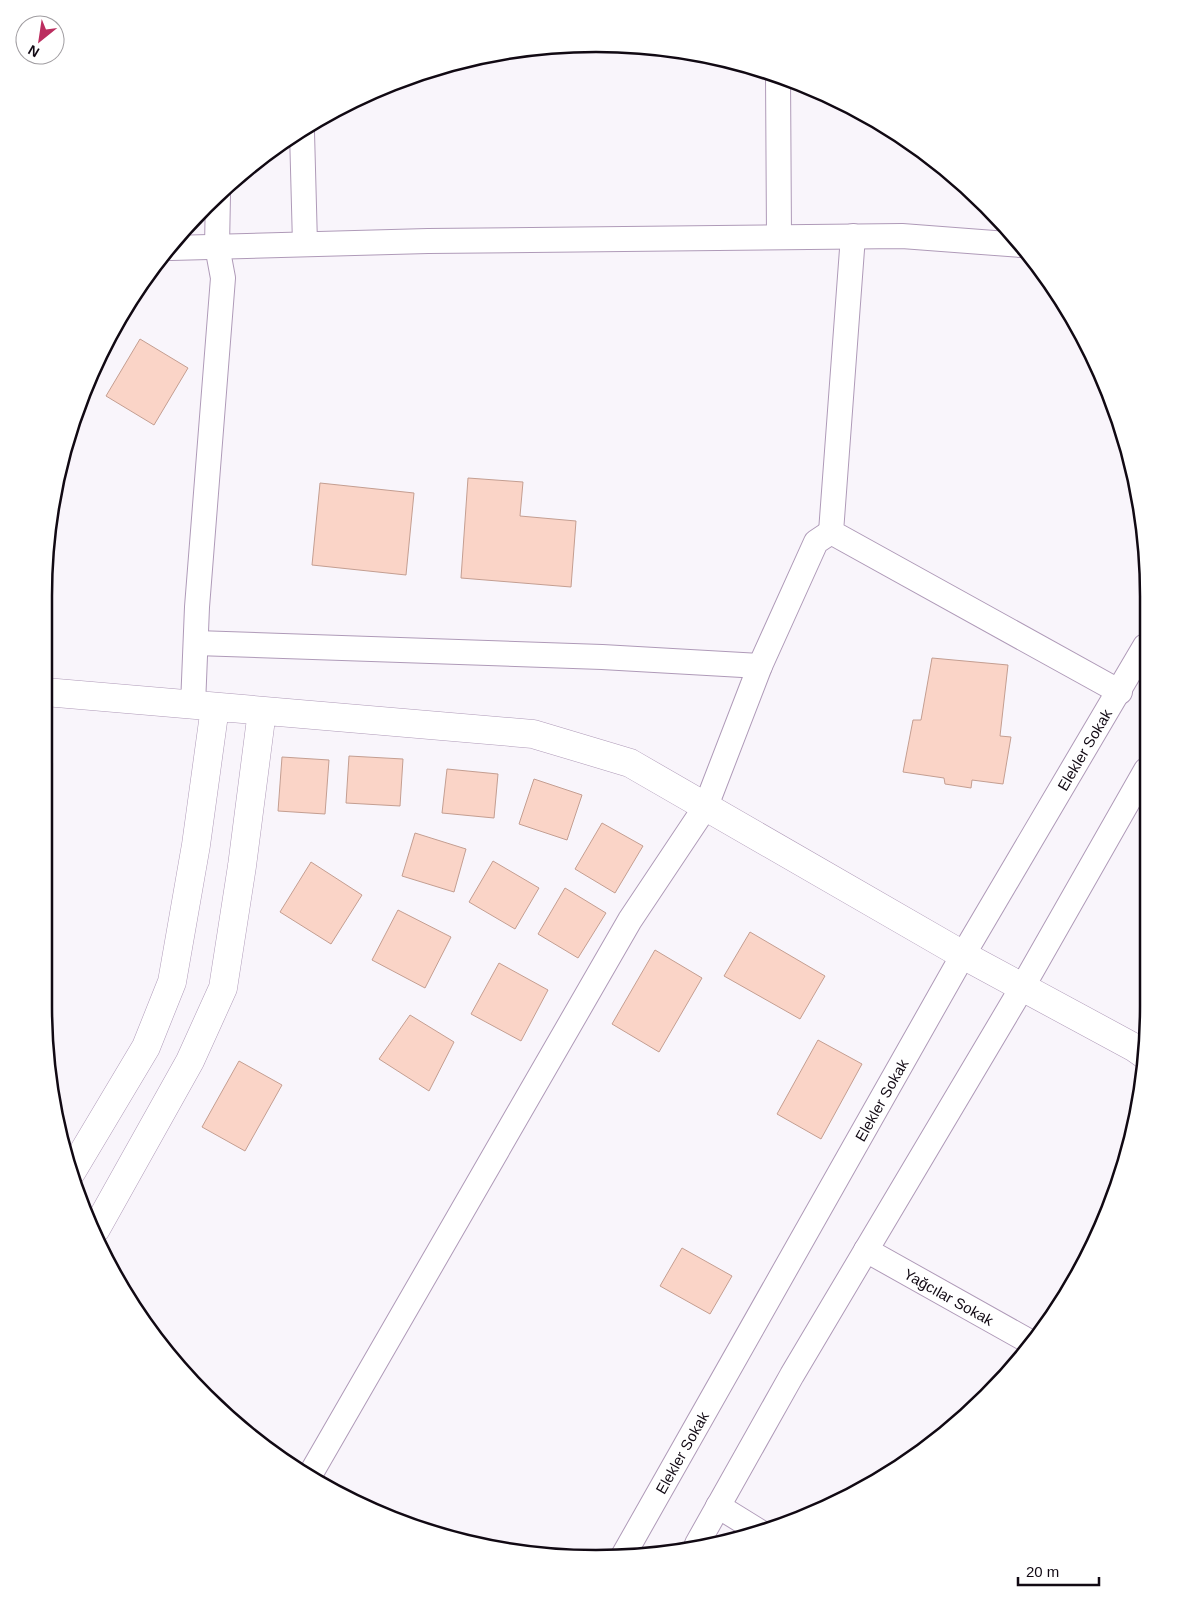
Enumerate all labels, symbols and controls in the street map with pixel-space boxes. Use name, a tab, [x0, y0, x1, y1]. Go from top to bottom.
north arrow	[15, 15, 65, 65]
text: N	[25, 42, 42, 61]
street label: Elekler Sokak	[1053, 705, 1115, 793]
street label: Elekler Sokak	[851, 1055, 911, 1144]
street label: Yağcılar Sokak	[901, 1265, 997, 1328]
street label: Elekler Sokak	[652, 1408, 712, 1497]
scale bar	[1018, 1554, 1099, 1586]
text: 20 m	[1026, 1563, 1059, 1580]

